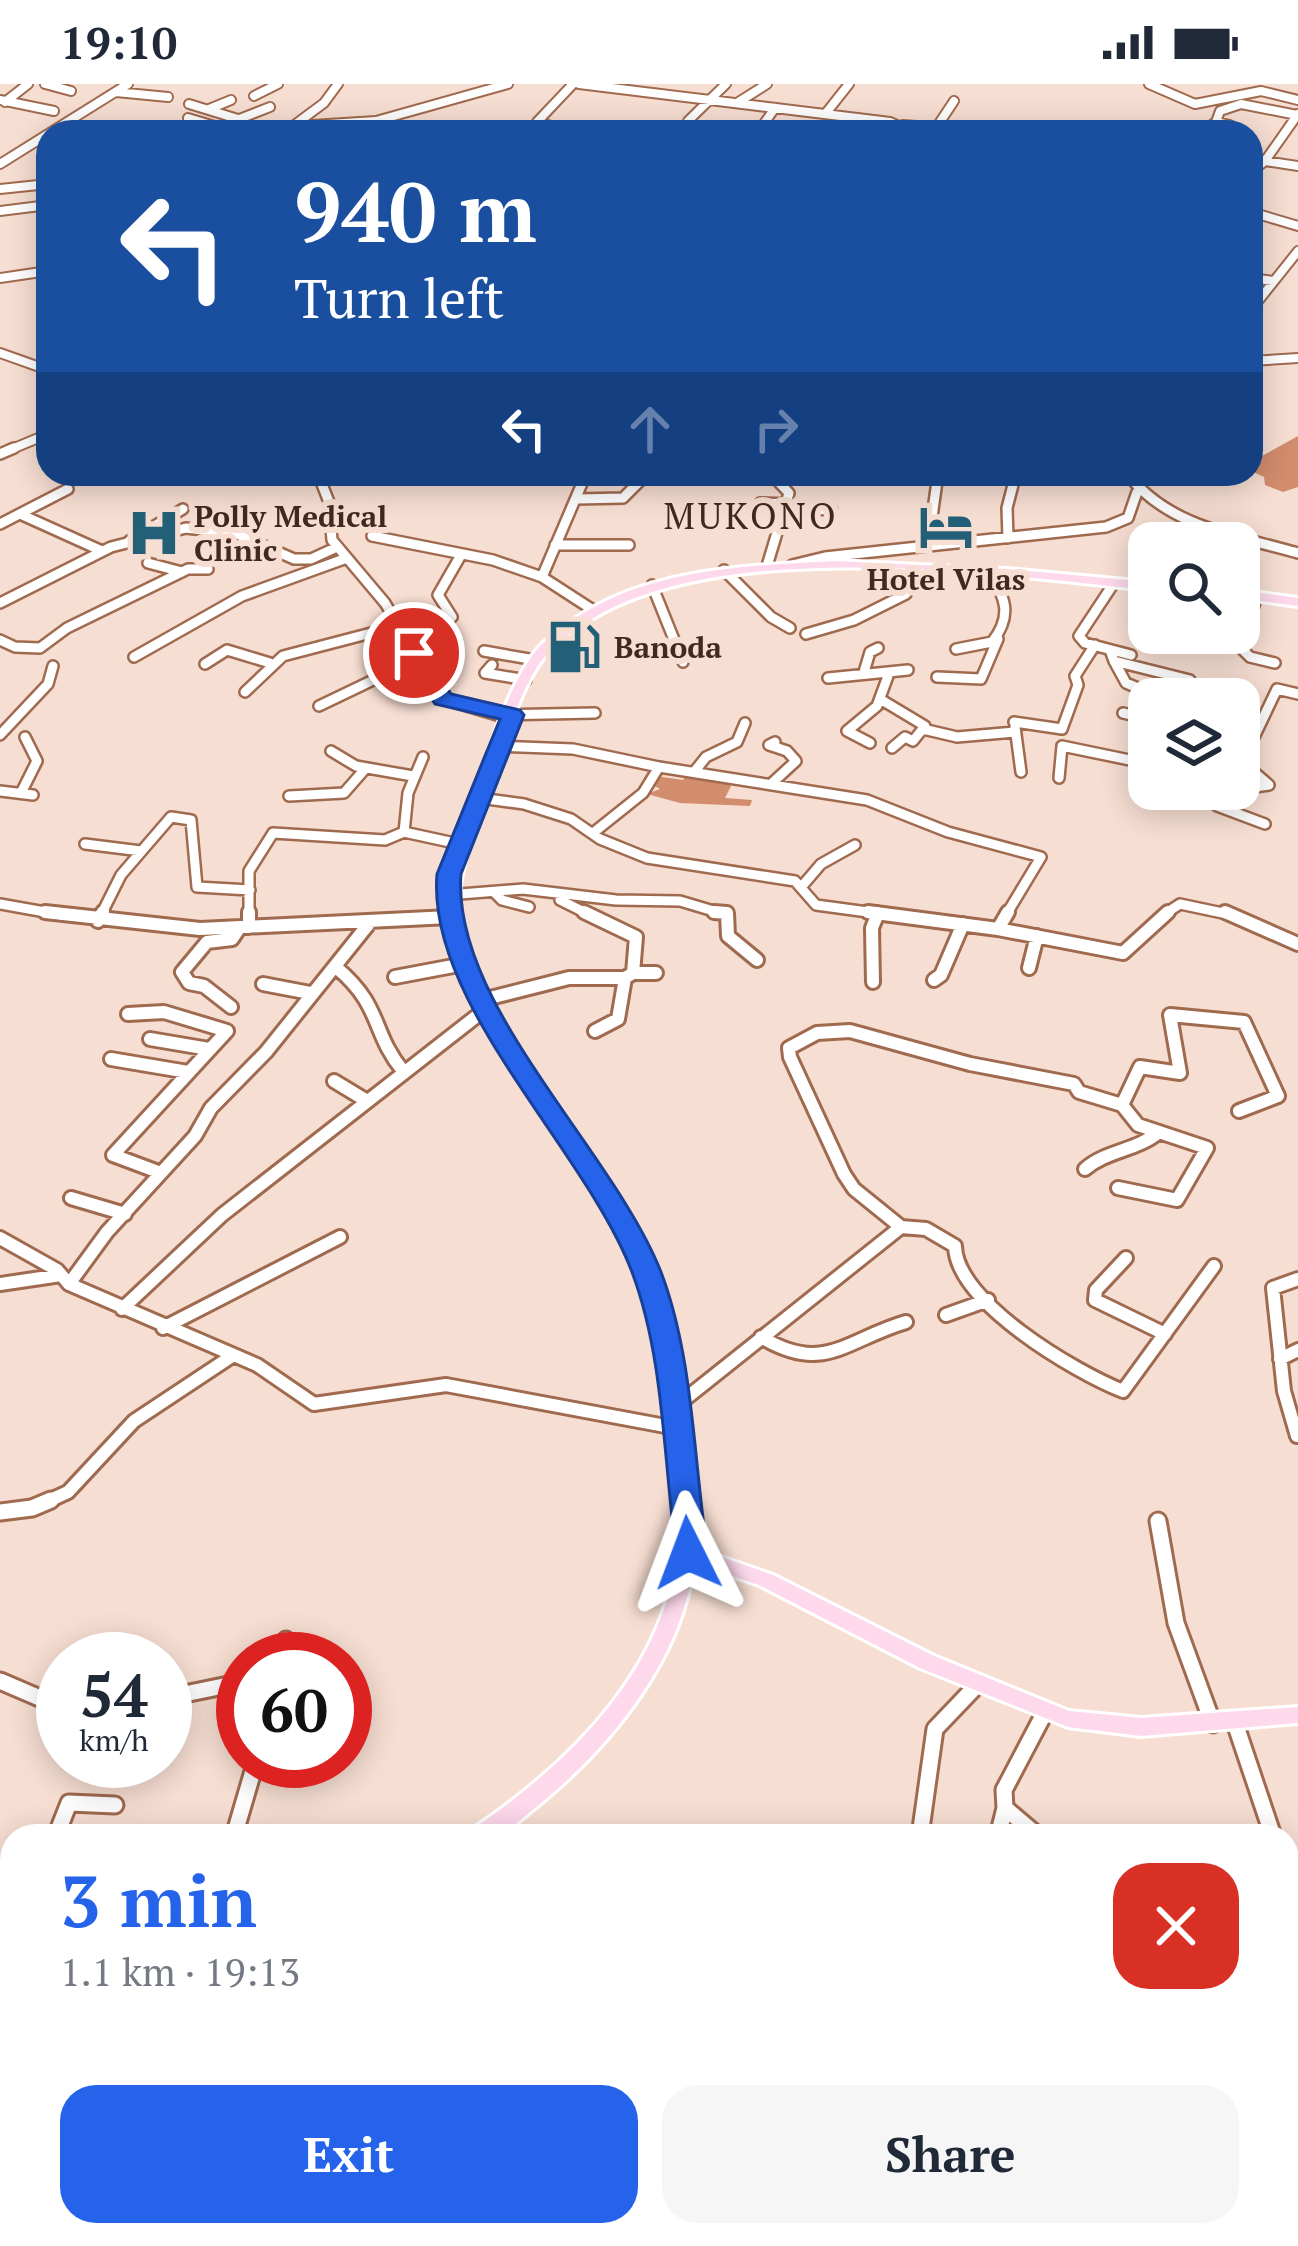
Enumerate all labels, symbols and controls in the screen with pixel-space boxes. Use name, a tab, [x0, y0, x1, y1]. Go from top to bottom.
text: 19:10	[60, 12, 177, 72]
text: 940 m	[294, 155, 537, 266]
icon: left	[96, 168, 252, 324]
text: Turn left	[294, 262, 504, 333]
icon: left	[491, 396, 557, 462]
icon: ahead	[617, 396, 683, 462]
icon: right	[743, 396, 809, 462]
district label: MUKONO	[663, 492, 839, 539]
place label: Polly Medical Clinic	[194, 496, 387, 570]
hotel icon: Hotel Vilas	[917, 498, 975, 556]
hospital icon: Polly Medical Clinic	[125, 504, 183, 562]
map controls	[1128, 522, 1260, 810]
button: search	[1128, 522, 1260, 654]
place label: Hotel Vilas	[867, 559, 1025, 599]
pin	[363, 602, 465, 704]
fuel station icon: Banoda	[545, 618, 603, 676]
icon: arrive	[381, 620, 447, 686]
place label: Banoda	[614, 627, 722, 667]
button: layers	[1128, 678, 1260, 810]
position arrow	[625, 1490, 751, 1616]
speed limit sign: 60	[216, 1632, 372, 1788]
text: 54	[80, 1655, 148, 1734]
text: km/h	[79, 1720, 149, 1760]
text: 3 min	[60, 1852, 257, 1948]
button: close	[1113, 1863, 1239, 1989]
text: 1.1 km · 19:13	[60, 1945, 300, 1997]
button: Exit	[60, 2085, 638, 2223]
button: Share	[662, 2085, 1239, 2223]

